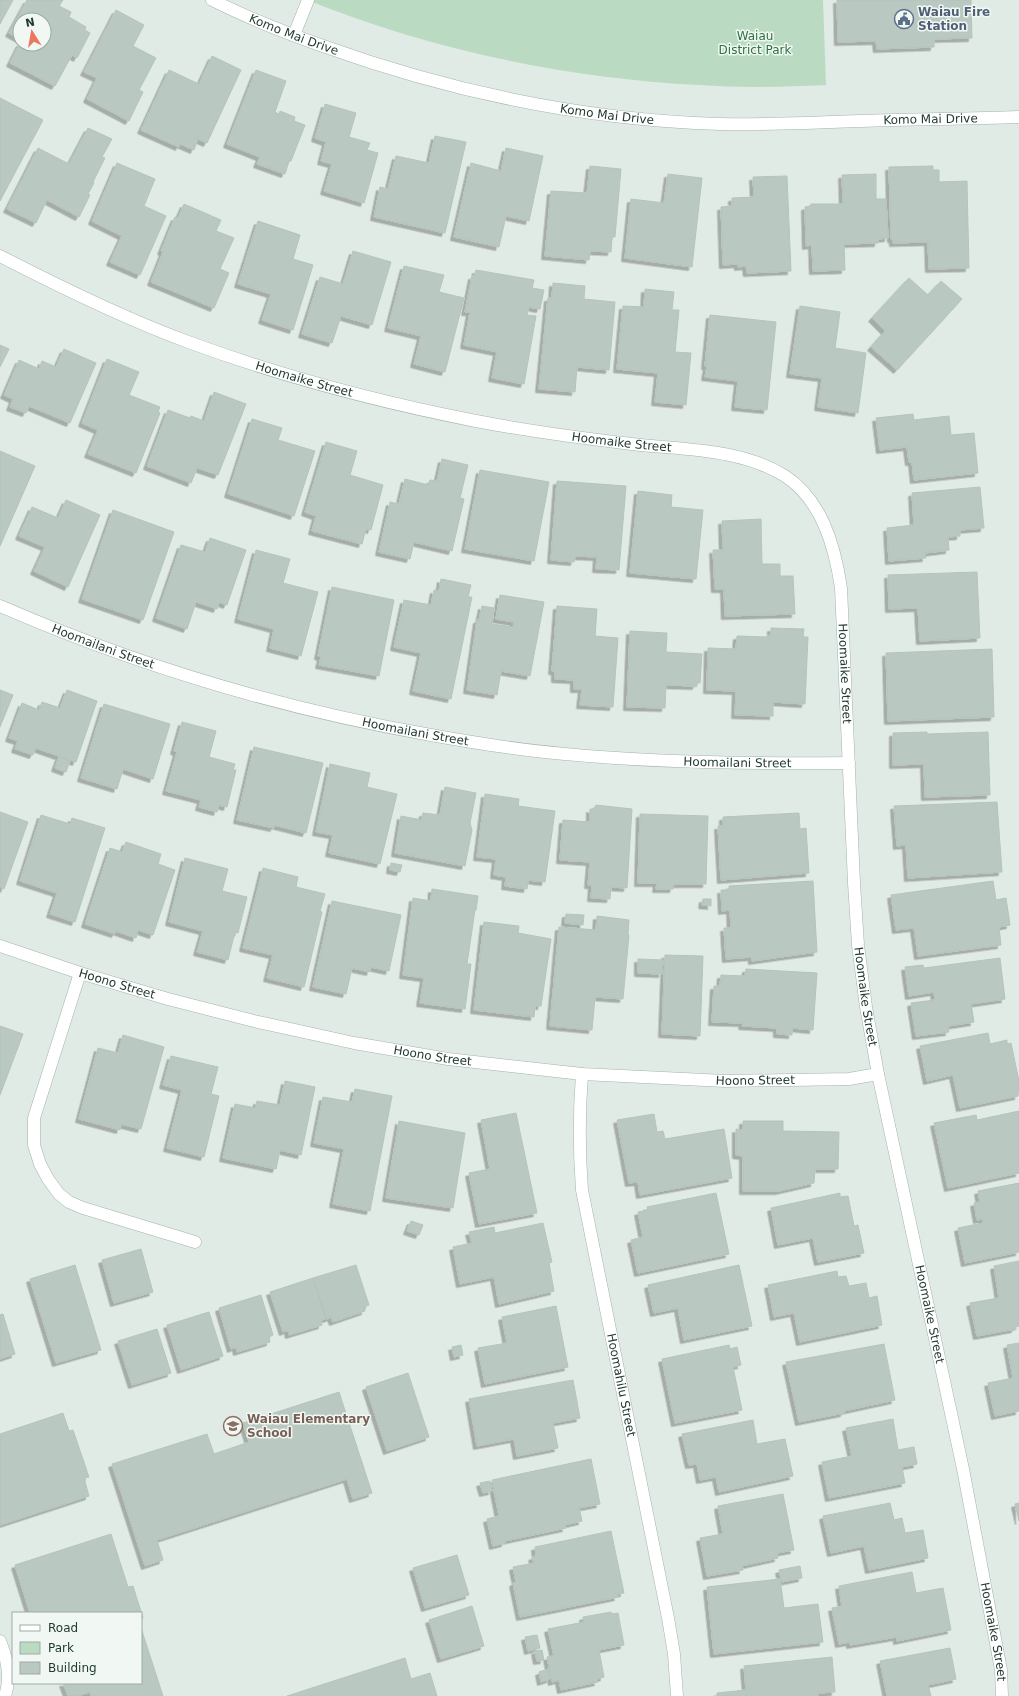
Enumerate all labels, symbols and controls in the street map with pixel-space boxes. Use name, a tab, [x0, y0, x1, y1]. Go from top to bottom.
place label: Waiau Fire Station	[918, 5, 990, 33]
public building icon: Waiau Fire Station	[893, 8, 915, 30]
street label: Komo Mai Drive	[247, 11, 340, 58]
north arrow	[12, 12, 52, 52]
text: N	[24, 15, 36, 30]
park label: Waiau District Park	[719, 29, 791, 57]
street label: Komo Mai Drive	[559, 101, 654, 127]
street label: Komo Mai Drive	[883, 111, 978, 127]
street label: Hoomaike Street	[254, 359, 355, 400]
street label: Hoomaike Street	[571, 430, 672, 455]
street label: Hoomailani Street	[50, 621, 157, 672]
street label: Hoomaike Street	[836, 623, 854, 724]
street label: Hoomailani Street	[361, 715, 470, 748]
street label: Hoomailani Street	[683, 755, 792, 770]
street label: Hoomaike Street	[851, 946, 880, 1048]
street label: Hoono Street	[77, 966, 157, 1002]
street label: Hoono Street	[392, 1043, 473, 1069]
street label: Hoono Street	[715, 1073, 795, 1088]
street label: Hoomaike Street	[912, 1264, 947, 1365]
street label: Hoomahilu Street	[604, 1332, 638, 1438]
place label: Waiau Elementary School	[247, 1412, 370, 1440]
school or university icon: Waiau Elementary School	[222, 1415, 244, 1437]
street label: Hoomaike Street	[978, 1581, 1008, 1682]
legend	[12, 1612, 142, 1684]
text: Road	[48, 1621, 78, 1635]
text: Park	[48, 1641, 74, 1655]
text: Building	[48, 1661, 97, 1675]

